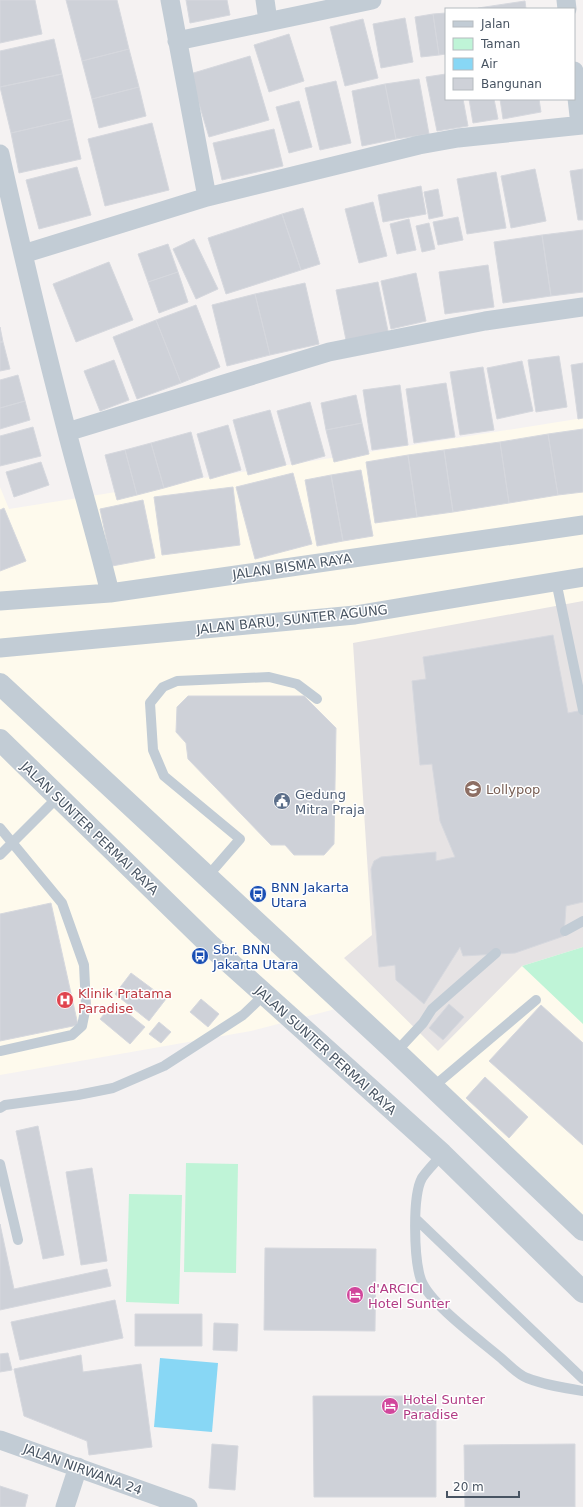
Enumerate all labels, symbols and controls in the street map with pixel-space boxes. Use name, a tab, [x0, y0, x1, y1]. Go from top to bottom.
legend	[445, 8, 575, 100]
text: Jalan	[480, 17, 510, 31]
text: Taman	[480, 37, 520, 51]
text: Air	[481, 57, 498, 71]
text: Bangunan	[481, 77, 542, 91]
street label: JALAN BISMA RAYA	[230, 551, 353, 582]
street label: JALAN BARU, SUNTER AGUNG	[195, 602, 388, 637]
street label: JALAN SUNTER PERMAI RAYA	[17, 758, 161, 898]
school or university icon: Lollypop	[463, 779, 483, 799]
place label: Lollypop	[486, 782, 540, 797]
place label: Gedung Mitra Praja	[295, 787, 365, 817]
public building icon: Gedung Mitra Praja	[272, 791, 292, 811]
place label: BNN Jakarta Utara	[271, 880, 349, 910]
bus stop icon: BNN Jakarta Utara	[248, 884, 268, 904]
place label: Sbr. BNN Jakarta Utara	[212, 942, 299, 972]
bus stop icon: Sbr. BNN Jakarta Utara	[190, 946, 210, 966]
street label: JALAN SUNTER PERMAI RAYA	[251, 982, 399, 1118]
place label: Klinik Pratama Paradise	[78, 986, 172, 1016]
hospital icon: Klinik Pratama Paradise	[55, 990, 75, 1010]
place label: d'ARCICI Hotel Sunter	[368, 1281, 450, 1311]
hotel icon: d'ARCICI Hotel Sunter	[345, 1285, 365, 1305]
place label: Hotel Sunter Paradise	[403, 1392, 485, 1422]
hotel icon: Hotel Sunter Paradise	[380, 1396, 400, 1416]
street label: JALAN NIRWANA 24	[21, 1441, 144, 1498]
scale bar	[447, 1473, 519, 1499]
text: 20 m	[453, 1480, 484, 1494]

